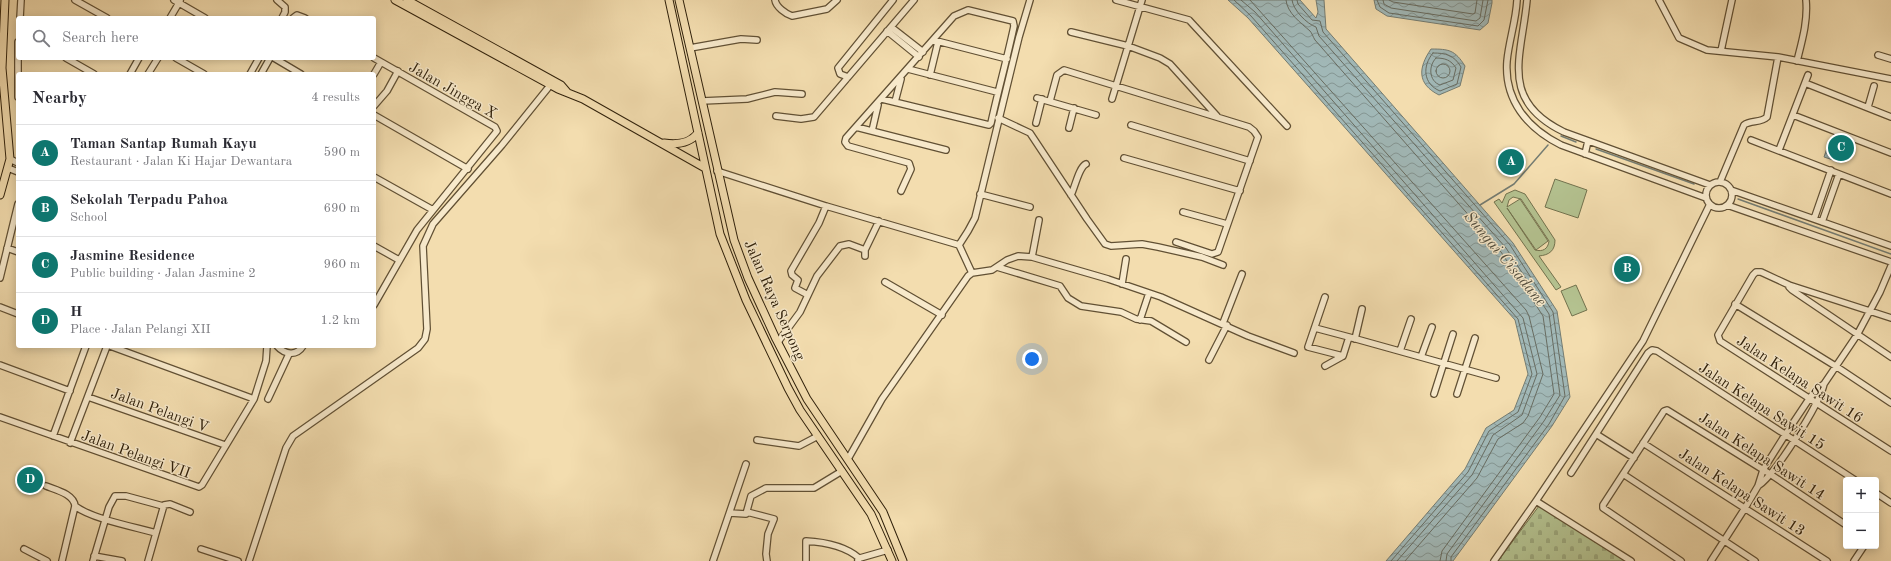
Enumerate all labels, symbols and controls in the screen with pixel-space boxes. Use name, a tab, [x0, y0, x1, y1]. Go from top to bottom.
search box	[16, 16, 376, 60]
icon: search	[30, 27, 52, 49]
text: Search here	[62, 31, 139, 46]
street label: Jalan Jingga X	[406, 60, 499, 122]
text: Nearby	[32, 90, 87, 107]
text: 4 results	[311, 91, 360, 104]
pin: C	[1828, 133, 1854, 163]
text: Taman Santap Rumah Kayu	[70, 137, 257, 152]
text: A	[40, 146, 50, 159]
text: 590 m	[323, 146, 360, 159]
pin: A	[1498, 147, 1524, 177]
text: Restaurant · Jalan Ki Hajar Dewantara	[70, 155, 292, 168]
text: Sekolah Terpadu Pahoa	[70, 193, 228, 208]
text: B	[40, 202, 50, 215]
text: 690 m	[323, 202, 360, 215]
water label: Sungai Cisadane	[1460, 209, 1549, 310]
text: School	[70, 211, 107, 224]
street label: Jalan Raya Serpong	[740, 238, 807, 363]
text: Jasmine Residence	[70, 249, 195, 264]
pin: B	[1614, 254, 1640, 284]
text: C	[41, 258, 49, 271]
text: 960 m	[323, 258, 360, 271]
text: Public building · Jalan Jasmine 2	[70, 267, 256, 280]
text: H	[70, 305, 82, 320]
text: D	[40, 314, 50, 327]
text: 1.2 km	[321, 314, 360, 327]
text: Place · Jalan Pelangi XII	[70, 323, 211, 336]
street label: Jalan Kelapa Sawit 16	[1733, 334, 1865, 427]
your location	[1022, 349, 1042, 369]
street label: Jalan Kelapa Sawit 15	[1695, 361, 1827, 454]
street label: Jalan Pelangi V	[108, 387, 211, 436]
street label: Jalan Kelapa Sawit 14	[1695, 411, 1827, 504]
street label: Jalan Pelangi VII	[79, 429, 192, 482]
street label: Jalan Kelapa Sawit 13	[1675, 447, 1807, 540]
pin: D	[17, 465, 43, 495]
map controls	[1843, 477, 1879, 549]
button: +	[1843, 477, 1879, 513]
button: −	[1843, 513, 1879, 549]

